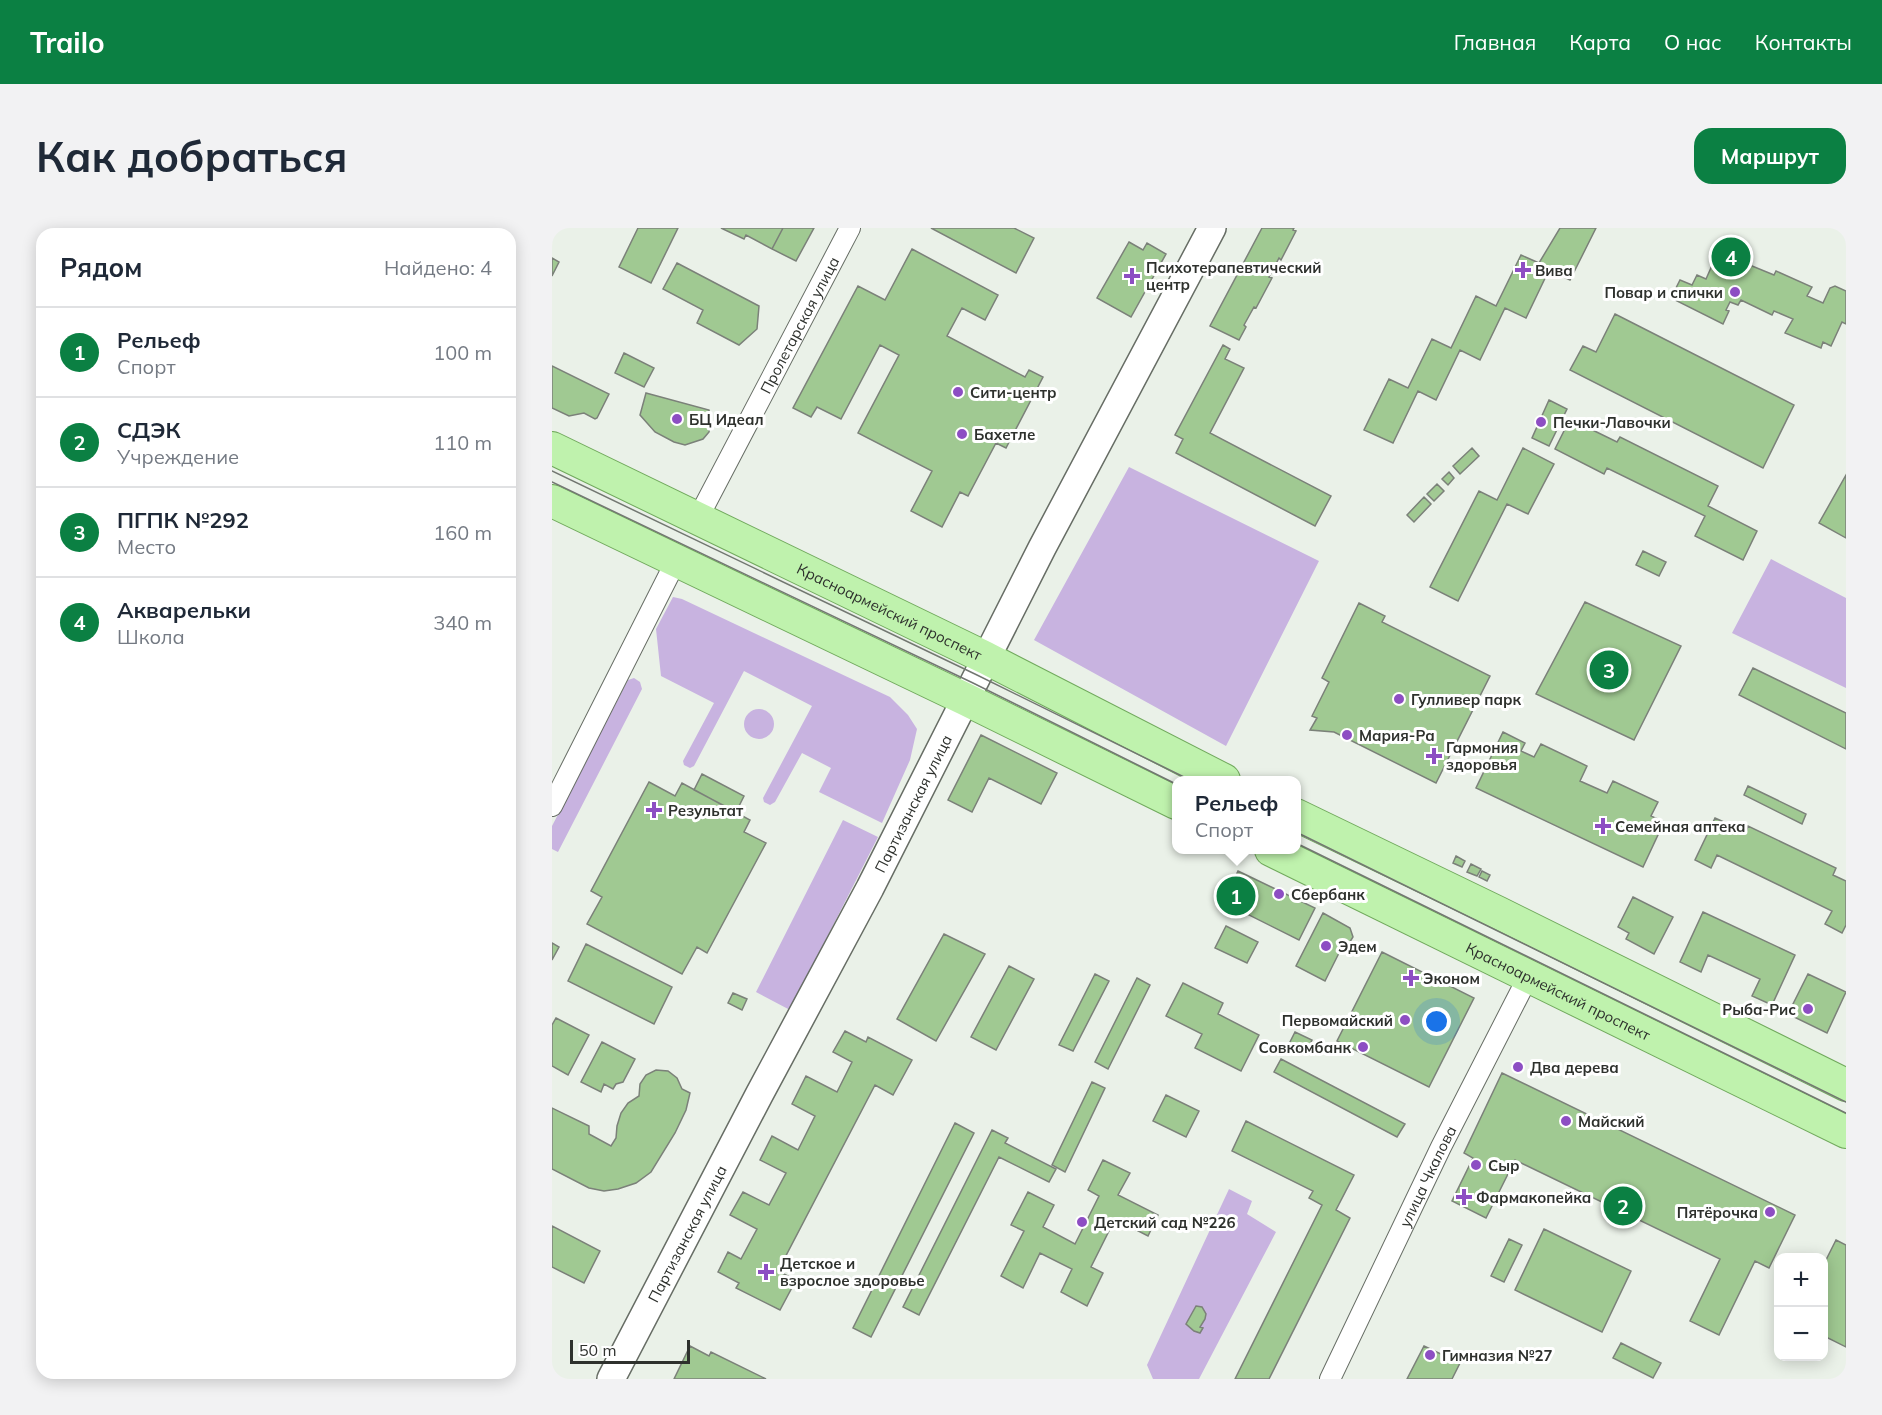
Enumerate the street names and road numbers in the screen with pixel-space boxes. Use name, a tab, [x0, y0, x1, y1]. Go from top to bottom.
street label: Пролетарская улица	[755, 253, 843, 397]
street label: Красноармейский проспект	[794, 559, 985, 664]
street label: Партизанская улица	[870, 731, 956, 875]
street label: Красноармейский проспект	[1463, 938, 1654, 1044]
street label: улица Чкалова	[1395, 1122, 1460, 1230]
street label: Партизанская улица	[643, 1162, 730, 1305]

